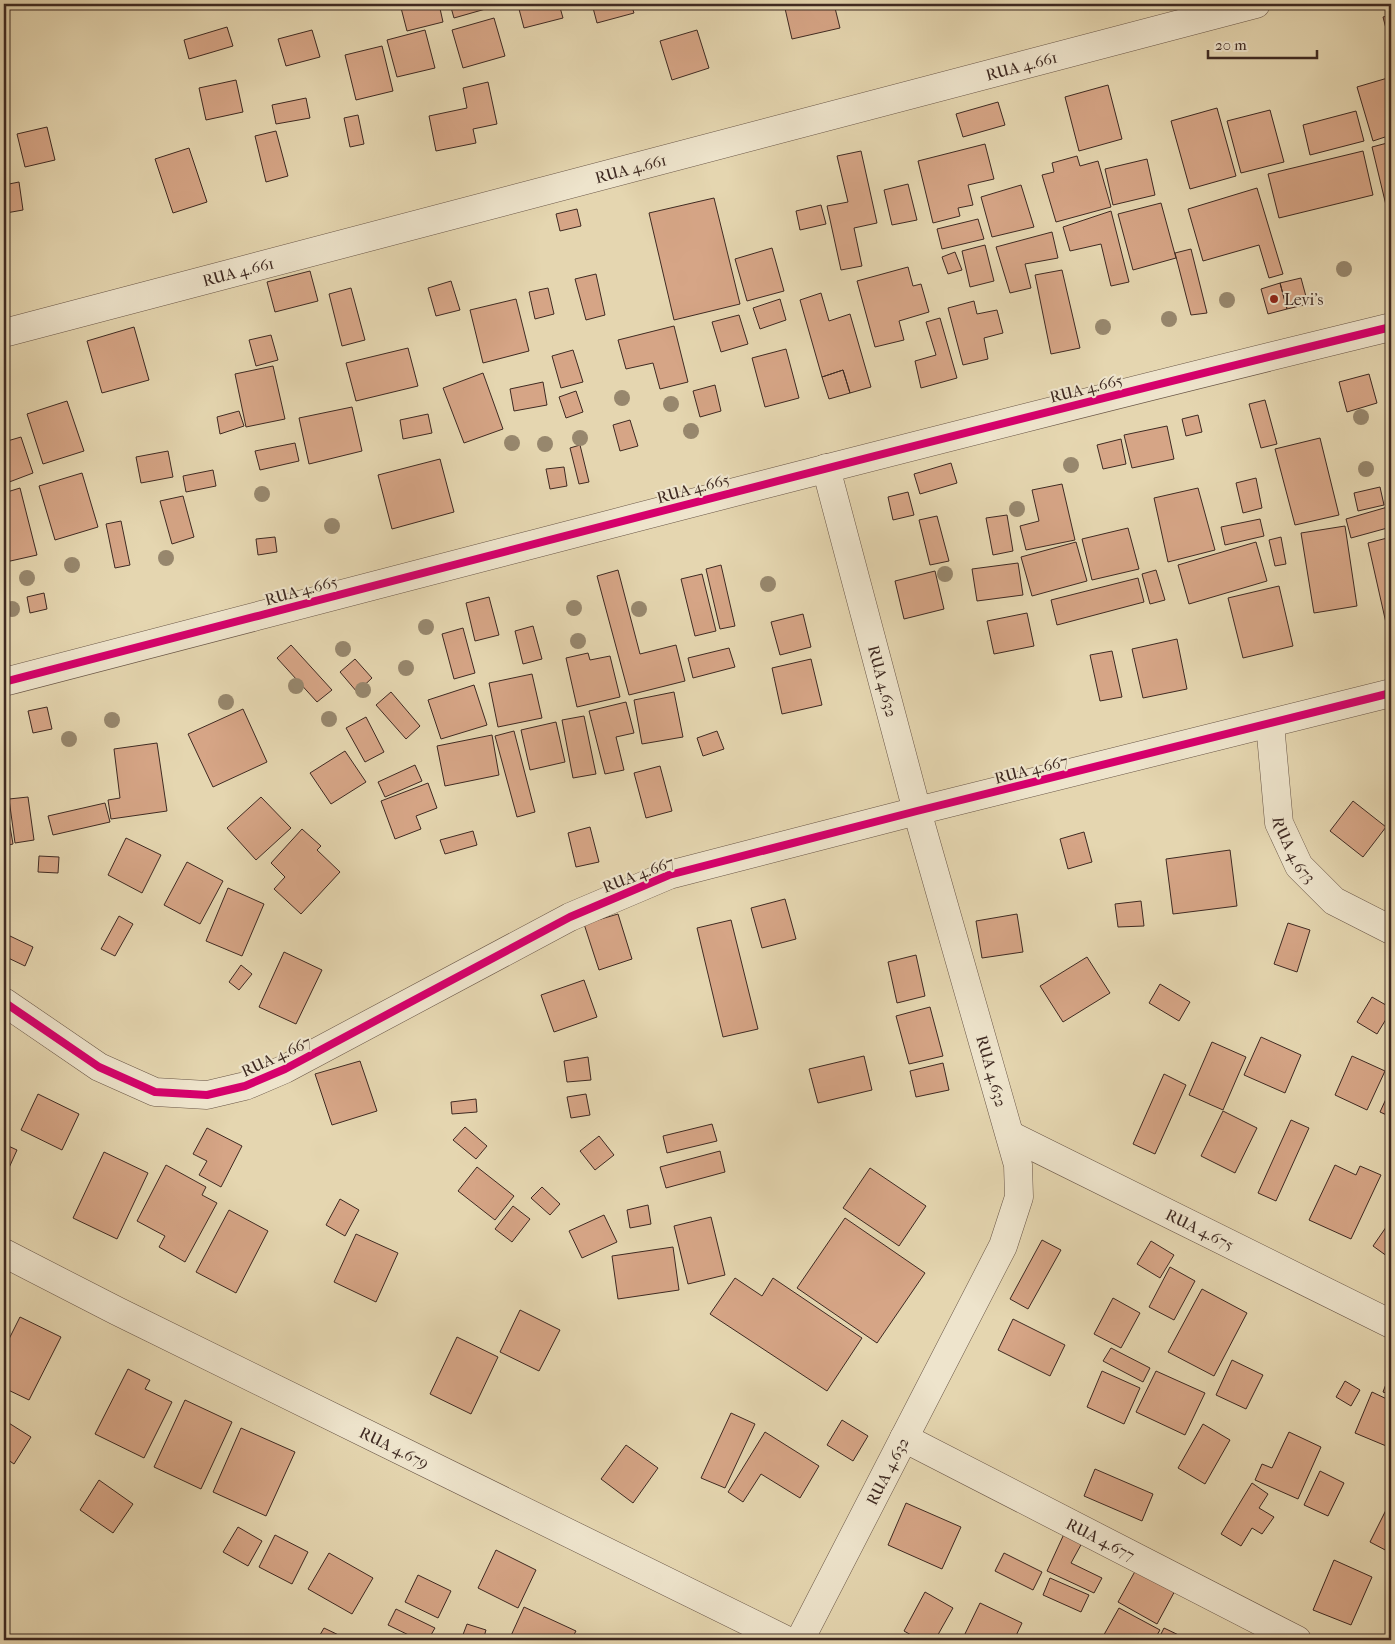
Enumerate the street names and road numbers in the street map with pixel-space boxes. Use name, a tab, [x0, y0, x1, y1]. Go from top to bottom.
street label: RUA 4.661	[984, 48, 1059, 85]
street label: RUA 4.661	[593, 150, 669, 187]
street label: RUA 4.661	[200, 253, 276, 290]
street label: RUA 4.665	[1048, 370, 1125, 407]
street label: RUA 4.665	[655, 470, 732, 507]
street label: RUA 4.665	[263, 572, 340, 609]
street label: RUA 4.632	[864, 643, 901, 719]
street label: RUA 4.667	[992, 751, 1070, 788]
street label: RUA 4.673	[1269, 816, 1319, 887]
street label: RUA 4.667	[600, 852, 677, 897]
street label: RUA 4.667	[238, 1032, 315, 1081]
street label: RUA 4.632	[972, 1033, 1011, 1109]
street label: RUA 4.675	[1163, 1205, 1237, 1255]
street label: RUA 4.679	[356, 1423, 432, 1473]
street label: RUA 4.632	[862, 1434, 913, 1508]
street label: RUA 4.677	[1063, 1514, 1138, 1565]

